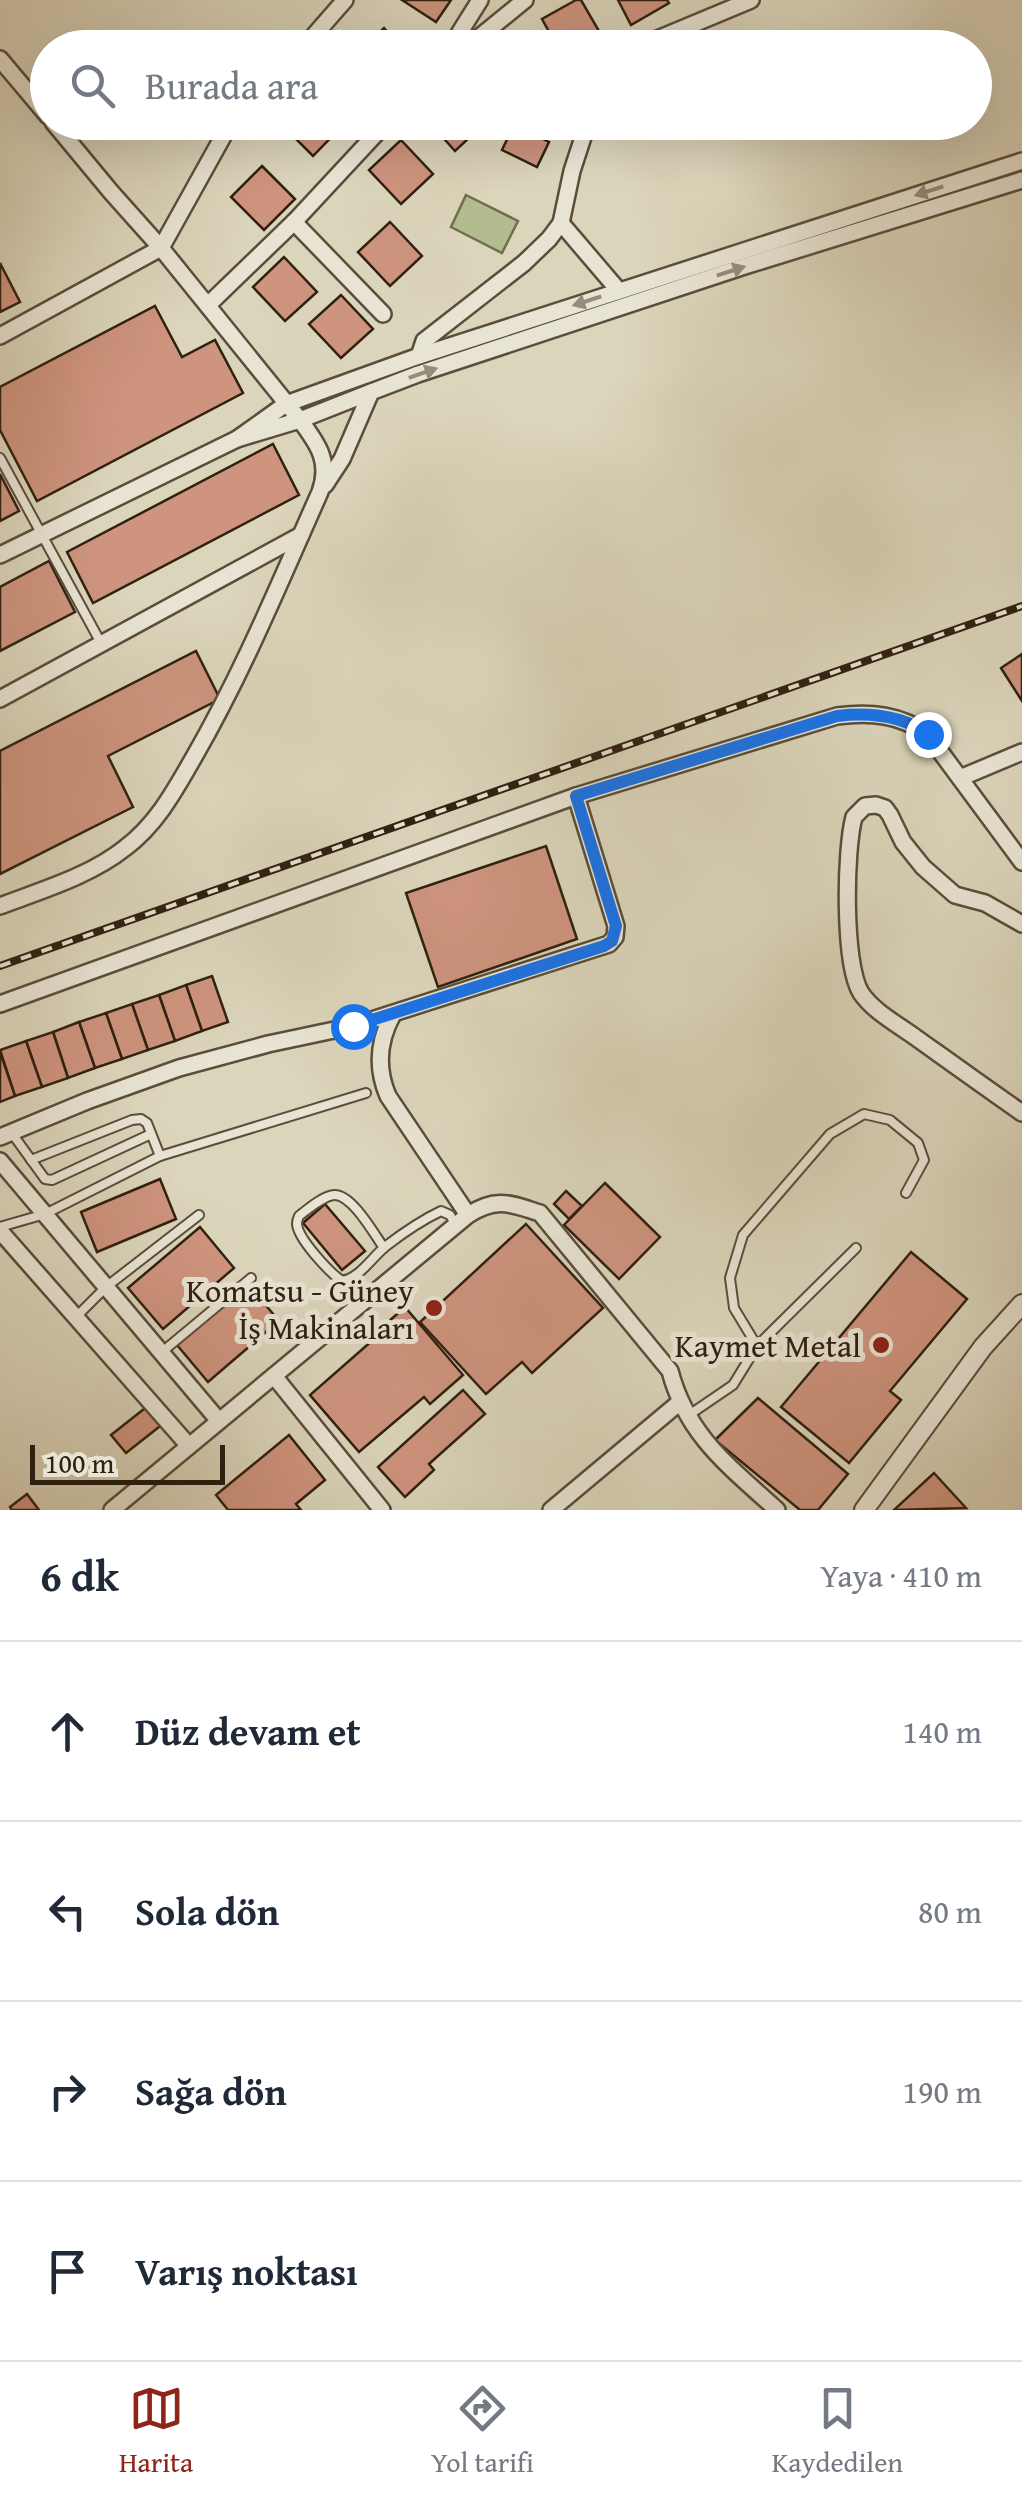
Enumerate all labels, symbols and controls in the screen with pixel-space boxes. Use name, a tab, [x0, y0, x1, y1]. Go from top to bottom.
search box	[30, 30, 992, 140]
text: Burada ara	[145, 57, 318, 113]
icon: search	[65, 58, 120, 113]
one-way arrow	[914, 184, 944, 199]
one-way arrow	[717, 263, 747, 278]
one-way arrow	[571, 295, 601, 310]
one-way arrow	[408, 365, 438, 380]
route end	[906, 712, 952, 758]
route start	[331, 1004, 377, 1050]
place label: Komatsu - Güney İş Makinaları	[186, 1267, 414, 1351]
marker: Komatsu - Güney İş Makinaları	[423, 1297, 445, 1319]
place label: Kaymet Metal	[675, 1322, 861, 1369]
marker: Kaymet Metal	[870, 1334, 892, 1356]
scale bar	[30, 1440, 225, 1484]
text: 100 m	[45, 1442, 114, 1483]
text: 6 dk	[40, 1545, 119, 1606]
text: Yaya · 410 m	[820, 1552, 982, 1599]
text: Düz devam et	[135, 1703, 361, 1759]
icon: ahead	[40, 1704, 95, 1759]
text: 140 m	[903, 1708, 982, 1755]
text: Sola dön	[135, 1883, 279, 1939]
icon: left	[40, 1884, 95, 1939]
text: 80 m	[918, 1888, 982, 1935]
text: Sağa dön	[135, 2063, 287, 2119]
icon: right	[40, 2064, 95, 2119]
text: 190 m	[903, 2068, 982, 2115]
text: Varış noktası	[135, 2243, 358, 2299]
icon: arrive	[40, 2244, 95, 2299]
tab: Harita	[119, 2381, 193, 2482]
tab: Yol tarifi	[431, 2381, 534, 2482]
tab: Kaydedilen	[772, 2381, 903, 2482]

